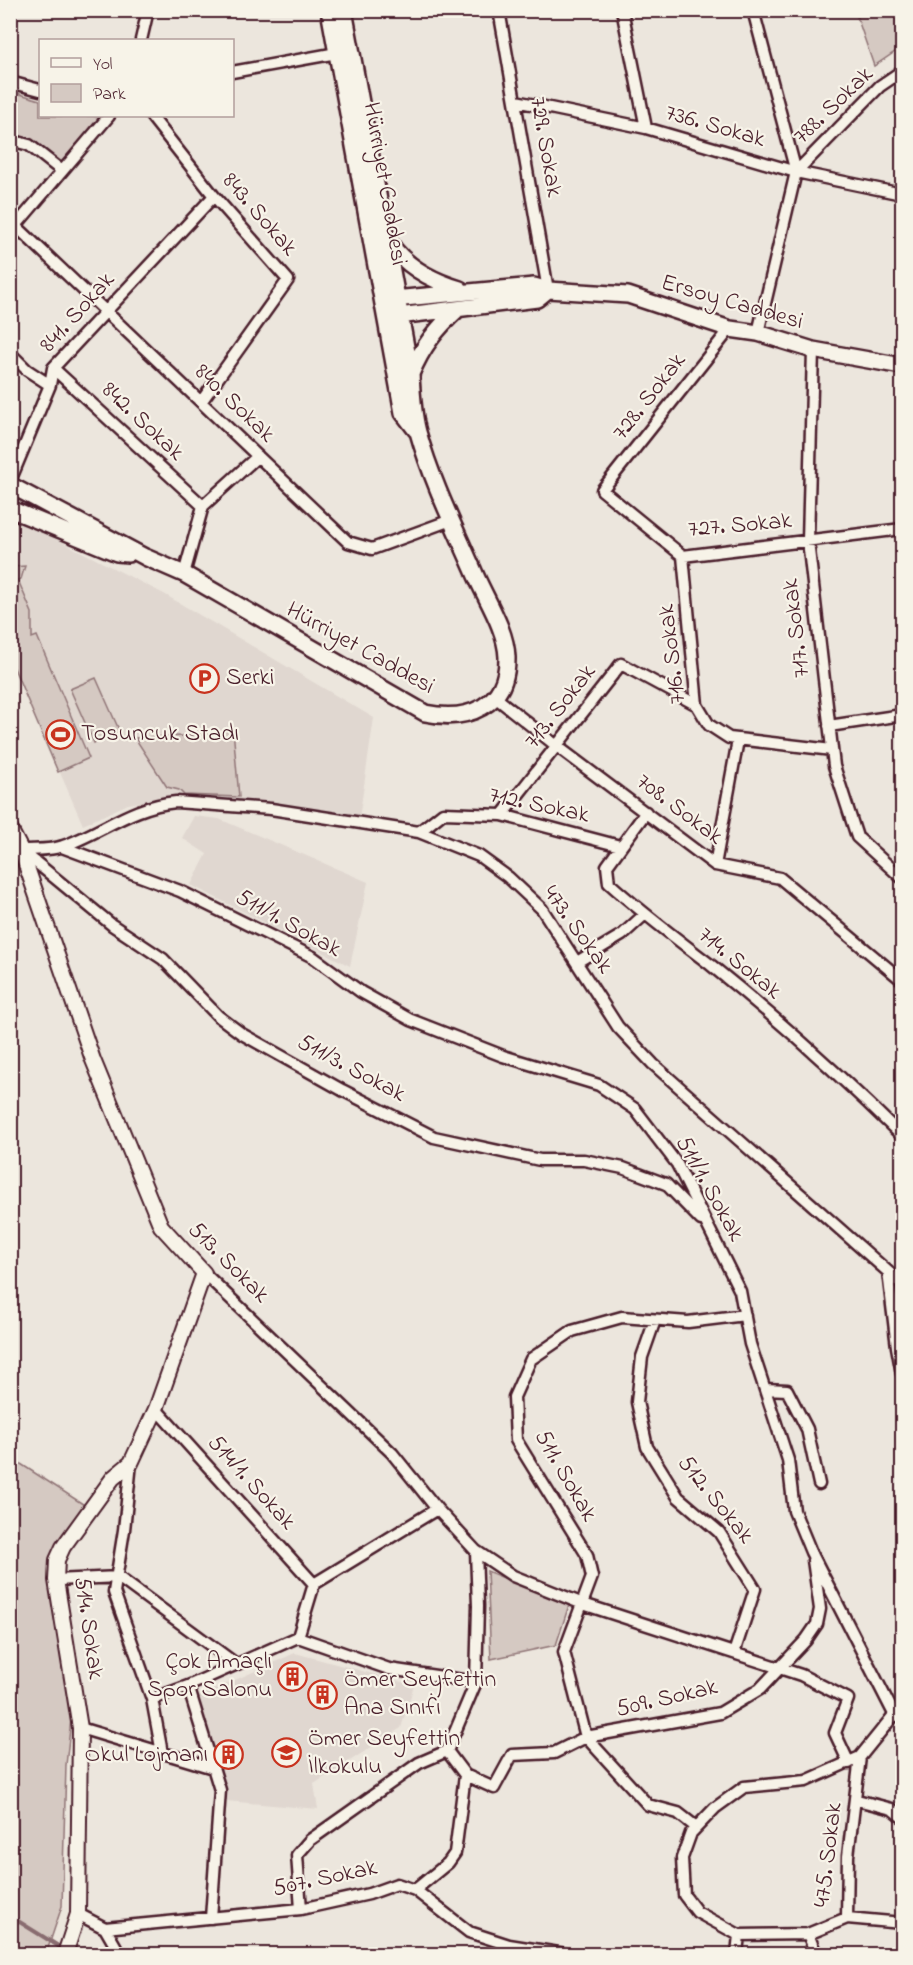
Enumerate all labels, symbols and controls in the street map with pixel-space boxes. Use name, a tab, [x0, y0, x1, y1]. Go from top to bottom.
legend	[39, 39, 234, 117]
text: Yol	[93, 52, 113, 78]
street label: 788. Sokak	[786, 58, 882, 153]
text: Park	[93, 82, 126, 108]
street label: 729. Sokak	[519, 94, 571, 200]
street label: 736. Sokak	[661, 96, 770, 158]
street label: Hürriyet Caddesi	[351, 100, 416, 269]
street label: 843. Sokak	[213, 165, 306, 265]
street label: 841. Sokak	[32, 264, 124, 361]
street label: Ersoy Caddesi	[657, 266, 807, 341]
street label: 728. Sokak	[605, 345, 696, 448]
street label: 840. Sokak	[185, 356, 283, 452]
street label: 842. Sokak	[92, 374, 192, 470]
street label: 727. Sokak	[687, 504, 794, 548]
street label: 717. Sokak	[774, 576, 820, 679]
street label: Hürriyet Caddesi	[279, 594, 441, 705]
street label: 716. Sokak	[649, 602, 696, 706]
street label: 713. Sokak	[517, 657, 606, 757]
place label: Serki	[226, 661, 274, 696]
parking icon: Serki	[189, 662, 221, 694]
place label: Tosuncuk Stadı	[81, 717, 239, 752]
sports icon: Tosuncuk Stadı	[44, 718, 76, 750]
street label: 708. Sokak	[628, 766, 730, 855]
street label: 712. Sokak	[486, 778, 593, 834]
street label: 473. Sokak	[533, 879, 621, 982]
street label: 511/1. Sokak	[229, 881, 348, 968]
street label: 714. Sokak	[689, 919, 789, 1009]
street label: 511/3. Sokak	[291, 1026, 412, 1112]
street label: 511/1. Sokak	[666, 1130, 753, 1249]
street label: 513. Sokak	[179, 1214, 277, 1312]
street label: 511. Sokak	[525, 1423, 606, 1529]
street label: 514/1. Sokak	[198, 1427, 304, 1539]
street label: 512. Sokak	[668, 1448, 762, 1552]
street label: 514. Sokak	[63, 1574, 113, 1682]
place label: Çok Amaçlı Spor Salonu	[147, 1645, 272, 1708]
building icon: Çok Amaçlı Spor Salonu	[277, 1660, 309, 1692]
place label: Ömer Seyfettin Ana Sınıfı	[344, 1663, 496, 1726]
street label: 509. Sokak	[613, 1670, 722, 1728]
building icon: Ömer Seyfettin Ana Sınıfı	[307, 1678, 339, 1710]
place label: Ömer Seyfettin İlkokulu	[308, 1722, 460, 1785]
school or university icon: Ömer Seyfettin İlkokulu	[271, 1737, 303, 1769]
place label: Okul Lojmanı	[85, 1738, 208, 1773]
building icon: Okul Lojmanı	[213, 1739, 245, 1771]
street label: 475. Sokak	[805, 1800, 853, 1910]
street label: 507. Sokak	[269, 1851, 381, 1907]

